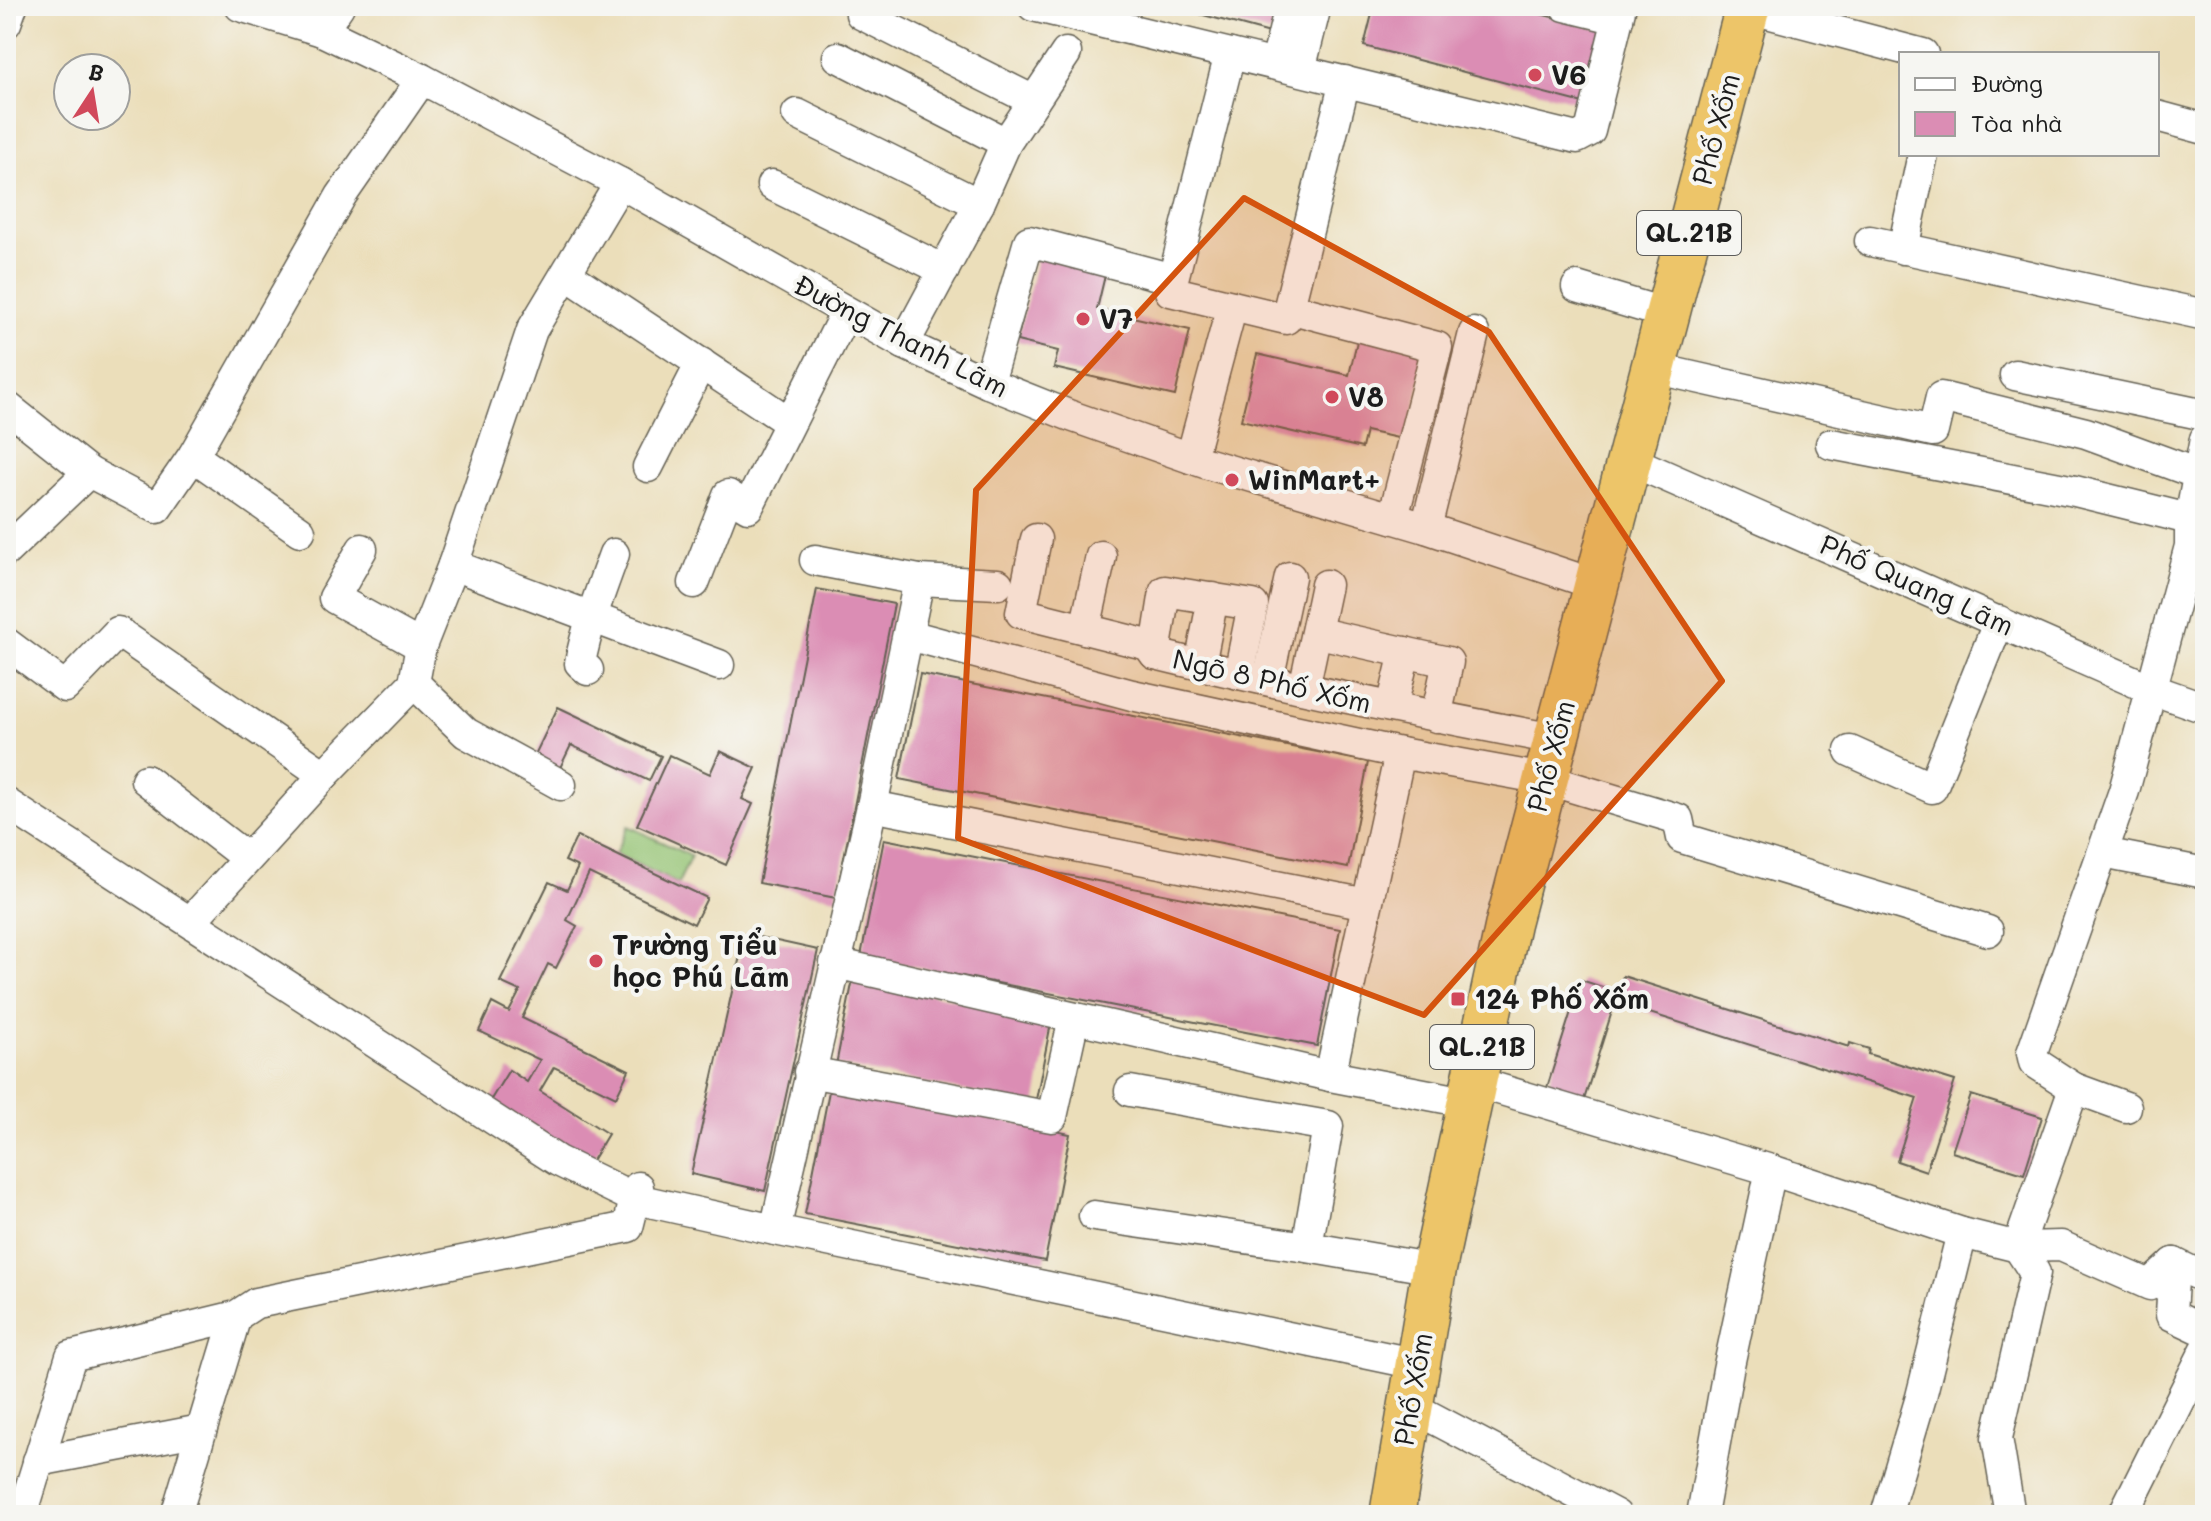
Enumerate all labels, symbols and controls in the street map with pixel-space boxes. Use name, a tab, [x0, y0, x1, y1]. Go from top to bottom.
north arrow	[52, 52, 132, 132]
legend	[1899, 52, 2159, 156]
text: B	[86, 56, 107, 88]
place label: V6	[1551, 56, 1586, 92]
marker: V6	[1526, 66, 1544, 84]
text: Đường	[1971, 67, 2043, 98]
street label: Phố Xốm	[1683, 69, 1747, 189]
text: Tòa nhà	[1971, 107, 2063, 138]
road number: QL.21B	[1637, 211, 1741, 255]
street label: Đường Thanh Lãm	[788, 265, 1015, 405]
place label: V7	[1099, 300, 1133, 336]
marker: V7	[1074, 310, 1092, 328]
place label: V8	[1348, 378, 1384, 414]
marker: V8	[1323, 388, 1341, 406]
place label: WinMart+	[1248, 461, 1380, 497]
marker: WinMart+	[1223, 471, 1241, 489]
street label: Phố Quang Lãm	[1815, 525, 2020, 643]
street label: Ngõ 8 Phố Xốm	[1169, 640, 1375, 720]
street label: Phố Xốm	[1518, 696, 1582, 816]
place label: Trường Tiểu học Phú Lãm	[612, 926, 789, 994]
marker: Trường Tiểu học Phú Lãm	[587, 952, 605, 970]
place label: 124 Phố Xốm	[1474, 980, 1649, 1016]
marker: 124 Phố Xốm	[1449, 990, 1467, 1008]
road number: QL.21B	[1430, 1025, 1534, 1069]
street label: Phố Xốm	[1384, 1329, 1440, 1448]

